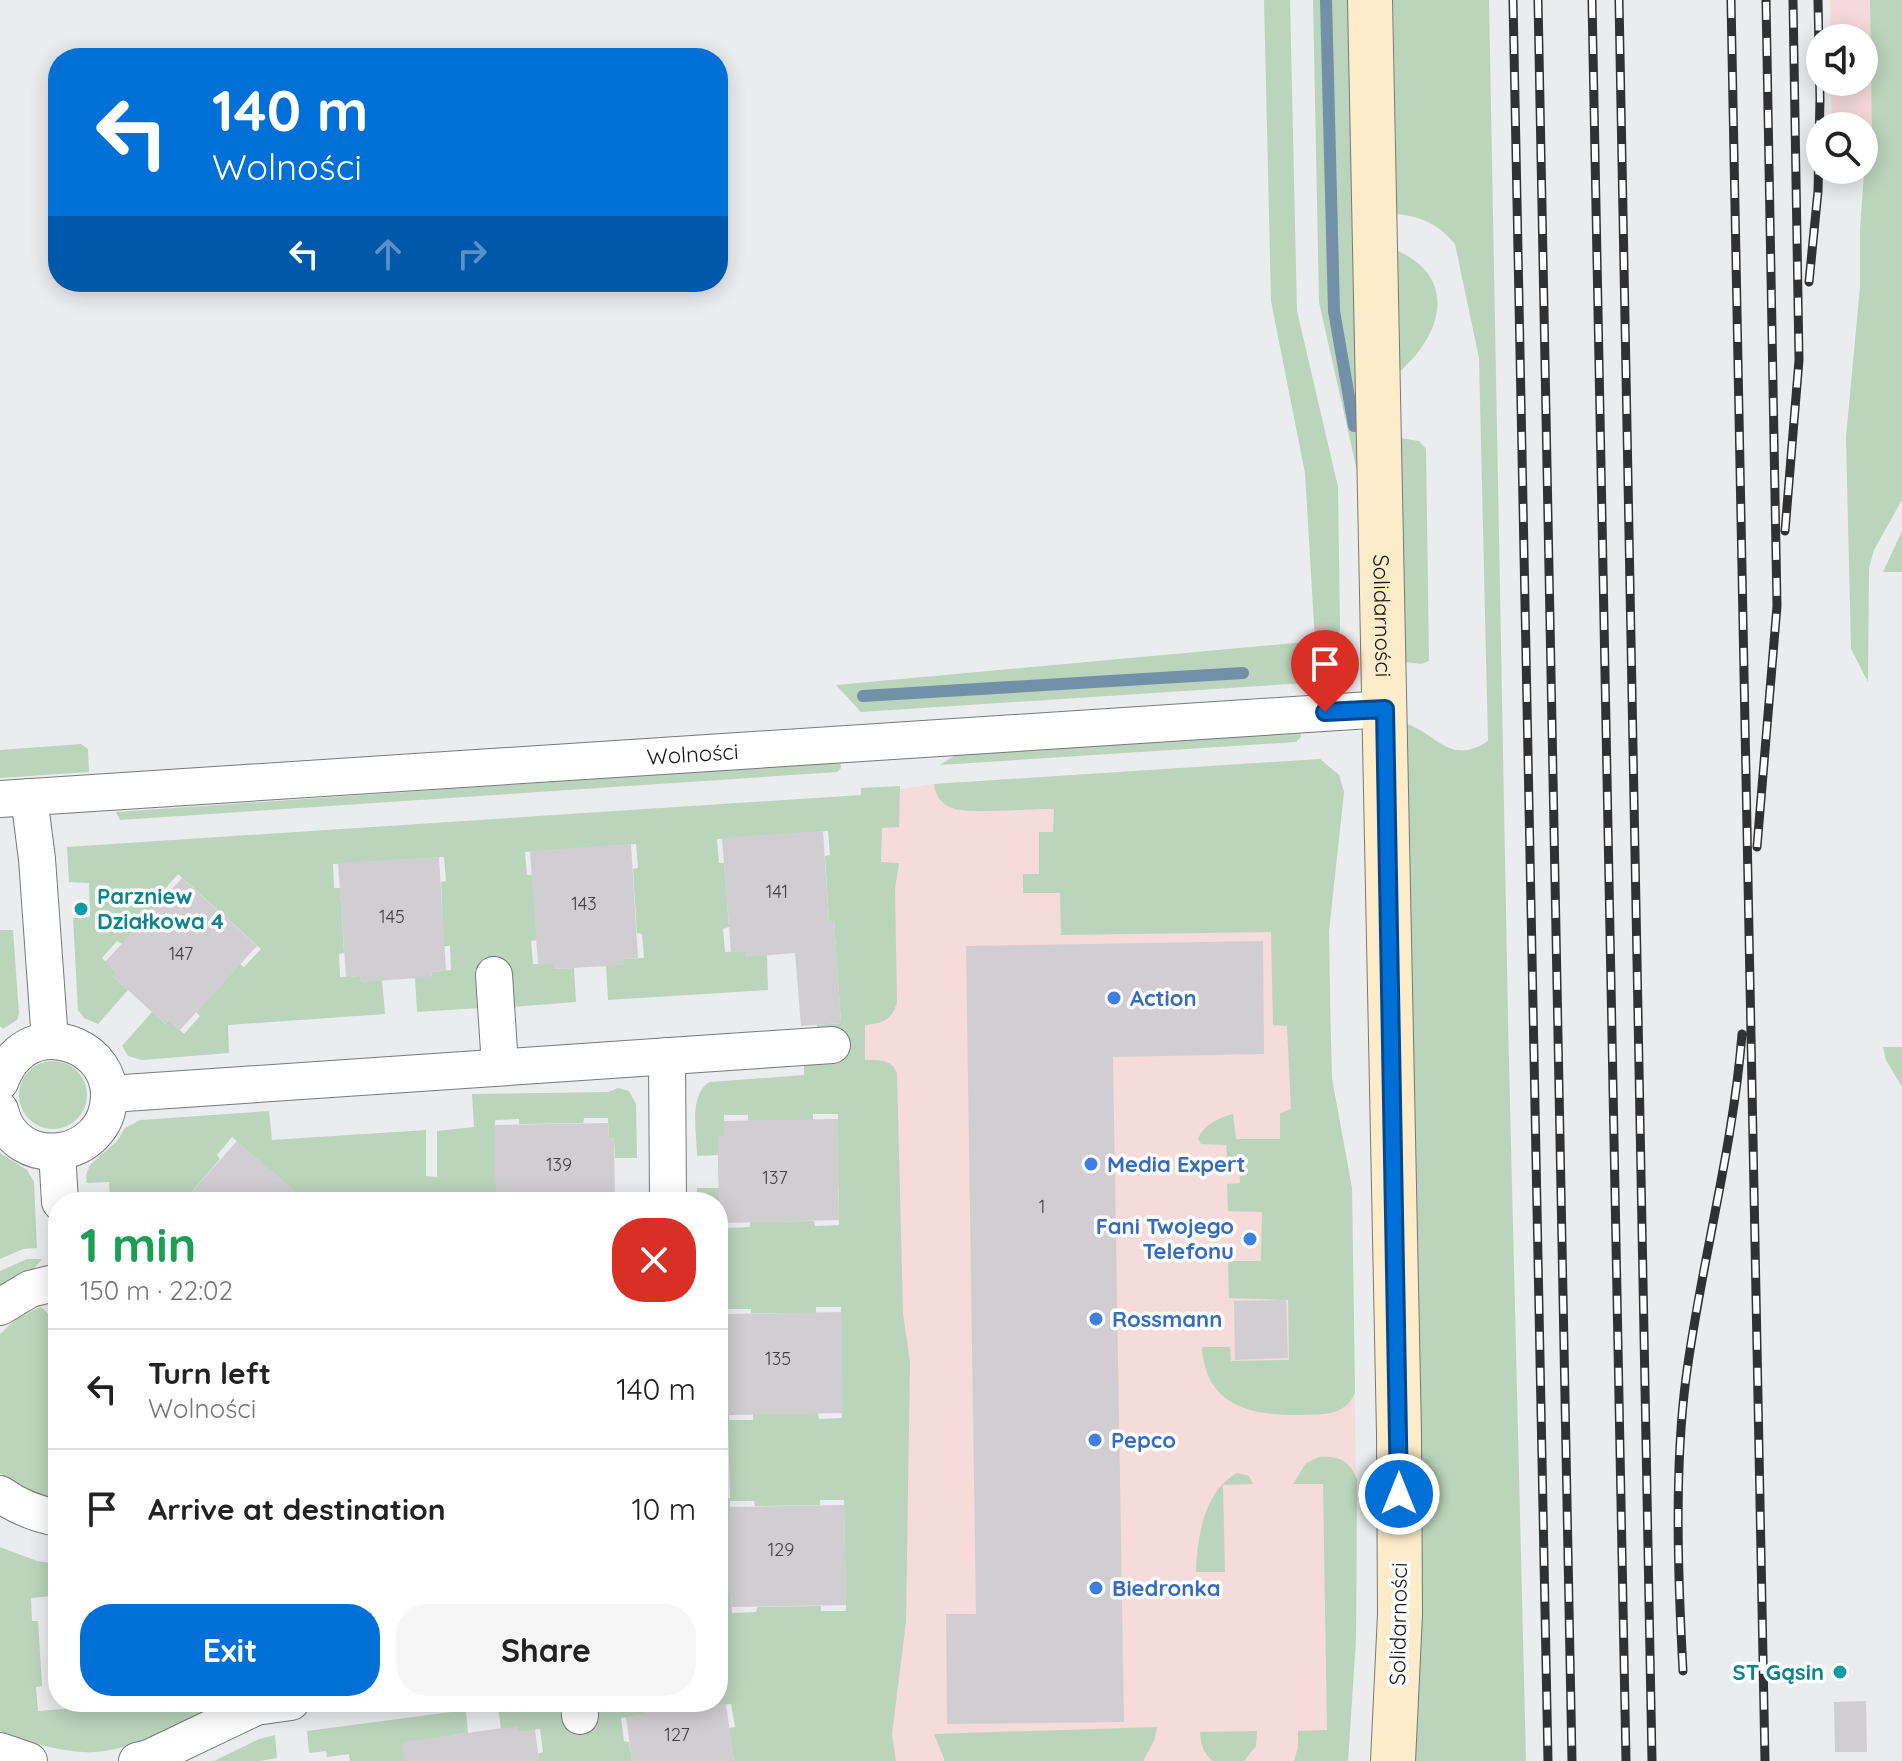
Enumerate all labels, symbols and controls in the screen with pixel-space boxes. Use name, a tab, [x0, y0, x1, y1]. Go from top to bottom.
map controls	[1806, 24, 1878, 184]
button: sound	[1806, 24, 1878, 96]
text: 140 m	[212, 75, 368, 145]
icon: left	[80, 80, 184, 184]
button: search	[1806, 112, 1878, 184]
text: Wolności	[212, 144, 362, 189]
icon: left	[282, 232, 326, 276]
icon: ahead	[366, 232, 410, 276]
icon: right	[450, 232, 494, 276]
street label: Solidarności	[1367, 554, 1398, 678]
pin	[1291, 630, 1359, 712]
icon: arrive	[1303, 642, 1347, 686]
street label: Wolności	[646, 737, 739, 771]
house number: 141	[766, 880, 788, 903]
place label: Parzniew Działkowa 4	[97, 882, 224, 935]
house number: 143	[571, 892, 597, 915]
marker: Parzniew Działkowa 4	[72, 900, 90, 918]
house number: 145	[379, 905, 405, 928]
house number: 147	[169, 942, 193, 965]
place label: Action	[1130, 984, 1197, 1012]
marker: Action	[1105, 989, 1123, 1007]
place label: Media Expert	[1107, 1150, 1246, 1178]
house number: 139	[546, 1153, 572, 1176]
marker: Media Expert	[1082, 1155, 1100, 1173]
house number: 137	[762, 1166, 788, 1189]
house number: 1	[1039, 1195, 1045, 1218]
place label: Fani Twojego Telefonu	[1096, 1212, 1234, 1265]
text: 1 min	[80, 1214, 196, 1274]
button: close	[612, 1218, 696, 1302]
marker: Fani Twojego Telefonu	[1241, 1230, 1259, 1248]
text: 150 m · 22:02	[80, 1274, 233, 1307]
place label: Rossmann	[1112, 1305, 1222, 1333]
marker: Rossmann	[1087, 1310, 1105, 1328]
house number: 135	[765, 1347, 791, 1370]
text: Turn left	[148, 1354, 271, 1392]
icon: left	[80, 1367, 124, 1411]
text: 140 m	[616, 1370, 696, 1408]
text: Wolności	[148, 1392, 256, 1425]
place label: Pepco	[1111, 1426, 1176, 1454]
marker: Pepco	[1086, 1431, 1104, 1449]
position arrow	[1357, 1452, 1441, 1536]
icon: arrive	[80, 1487, 124, 1531]
text: Arrive at destination	[148, 1490, 446, 1528]
text: 10 m	[632, 1490, 696, 1528]
house number: 129	[768, 1538, 794, 1561]
street label: Solidarności	[1383, 1562, 1413, 1686]
place label: Biedronka	[1112, 1574, 1221, 1602]
marker: Biedronka	[1087, 1579, 1105, 1597]
button: Exit	[80, 1604, 380, 1696]
button: Share	[396, 1604, 696, 1696]
place label: ST Gąsin	[1733, 1658, 1824, 1686]
marker: ST Gąsin	[1831, 1663, 1849, 1681]
house number: 127	[664, 1723, 690, 1746]

